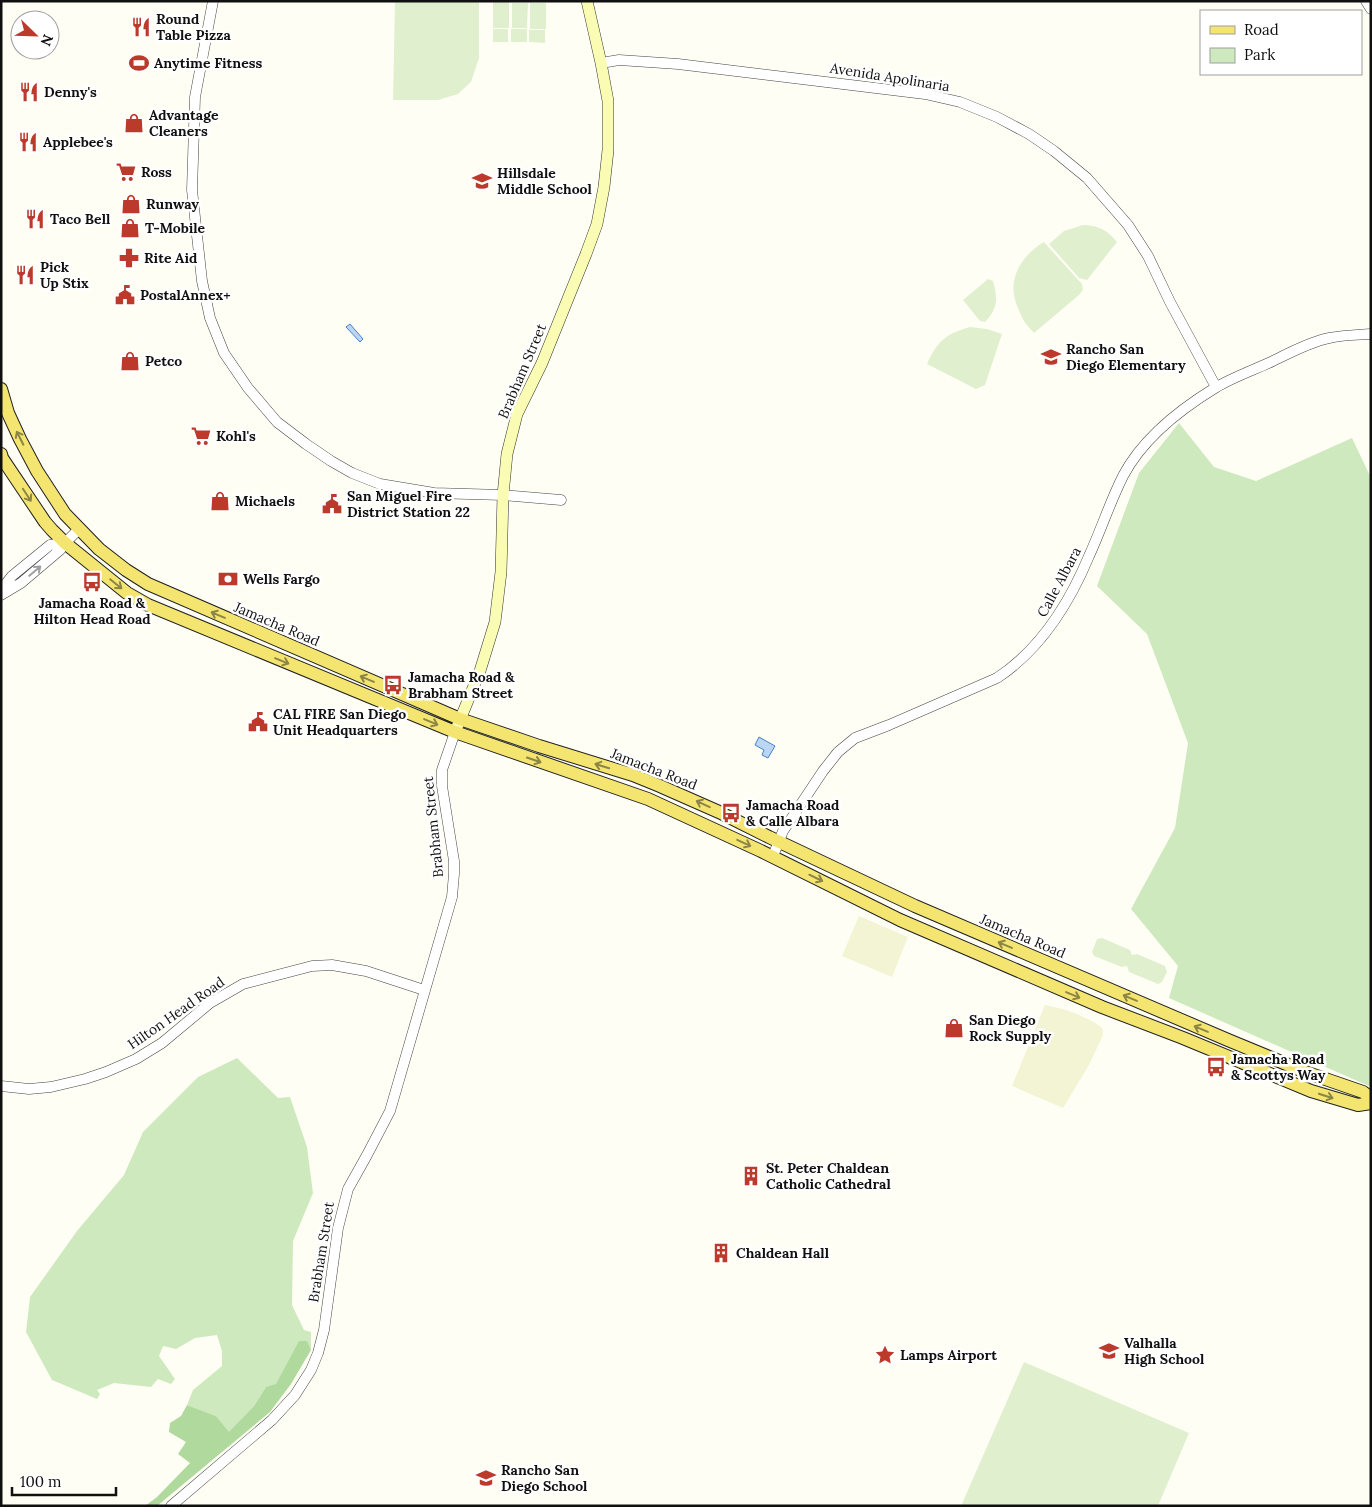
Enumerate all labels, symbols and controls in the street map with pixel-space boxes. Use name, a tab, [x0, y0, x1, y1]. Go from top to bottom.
north arrow	[10, 10, 60, 60]
place label: Round Table Pizza	[156, 10, 231, 44]
legend	[1200, 10, 1362, 75]
restaurant icon: Round Table Pizza	[130, 16, 152, 38]
text: Road	[1244, 20, 1279, 39]
text: N	[36, 32, 57, 49]
text: Park	[1244, 45, 1275, 64]
sports icon: Anytime Fitness	[128, 52, 150, 74]
place label: Anytime Fitness	[154, 54, 263, 72]
street label: Avenida Apolinaria	[828, 59, 951, 95]
restaurant icon: Denny's	[18, 81, 40, 103]
place label: Denny's	[44, 83, 97, 101]
place label: Advantage Cleaners	[149, 106, 219, 140]
shop icon: Advantage Cleaners	[123, 112, 145, 134]
restaurant icon: Applebee's	[17, 131, 39, 153]
place label: Applebee's	[43, 133, 113, 151]
supermarket icon: Ross	[115, 161, 137, 183]
place label: Ross	[141, 163, 172, 181]
place label: Hillsdale Middle School	[497, 164, 592, 198]
school or university icon: Hillsdale Middle School	[471, 170, 493, 192]
shop icon: Runway	[120, 193, 142, 215]
place label: Runway	[146, 195, 199, 213]
restaurant icon: Taco Bell	[24, 208, 46, 230]
place label: Taco Bell	[50, 210, 111, 228]
shop icon: T-Mobile	[119, 217, 141, 239]
place label: T-Mobile	[145, 219, 206, 237]
pharmacy icon: Rite Aid	[118, 247, 140, 269]
place label: Rite Aid	[144, 249, 197, 267]
place label: Pick Up Stix	[40, 258, 89, 292]
restaurant icon: Pick Up Stix	[14, 264, 36, 286]
public building icon: PostalAnnex+	[114, 284, 136, 306]
place label: PostalAnnex+	[140, 286, 231, 304]
street label: Brabham Street	[494, 320, 550, 421]
place label: Rancho San Diego Elementary	[1066, 340, 1186, 374]
school or university icon: Rancho San Diego Elementary	[1040, 346, 1062, 368]
shop icon: Petco	[119, 350, 141, 372]
place label: Petco	[145, 352, 182, 370]
supermarket icon: Kohl's	[190, 425, 212, 447]
place label: Kohl's	[216, 427, 256, 445]
one-way arrow	[15, 431, 24, 446]
place label: San Miguel Fire District Station 22	[347, 487, 470, 521]
one-way arrow	[22, 488, 32, 502]
shop icon: Michaels	[209, 490, 231, 512]
place label: Michaels	[235, 492, 295, 510]
public building icon: San Miguel Fire District Station 22	[321, 493, 343, 515]
street label: Calle Albara	[1033, 544, 1085, 620]
one-way arrow	[28, 566, 41, 577]
bank icon: Wells Fargo	[217, 568, 239, 590]
place label: Wells Fargo	[243, 570, 320, 588]
bus stop icon: Jamacha Road & Hilton Head Road	[81, 571, 103, 593]
one-way arrow	[109, 579, 122, 590]
place label: Jamacha Road & Hilton Head Road	[33, 594, 151, 628]
street label: Jamacha Road	[231, 598, 322, 650]
one-way arrow	[211, 610, 226, 619]
one-way arrow	[274, 656, 289, 666]
place label: Jamacha Road & Brabham Street	[408, 668, 515, 702]
one-way arrow	[360, 673, 375, 683]
bus stop icon: Jamacha Road & Brabham Street	[382, 674, 404, 696]
place label: CAL FIRE San Diego Unit Headquarters	[273, 705, 406, 739]
public building icon: CAL FIRE San Diego Unit Headquarters	[247, 711, 269, 733]
one-way arrow	[422, 718, 438, 727]
street label: Jamacha Road	[607, 744, 700, 794]
one-way arrow	[525, 755, 541, 765]
one-way arrow	[595, 760, 611, 770]
street label: Brabham Street	[419, 775, 447, 878]
place label: Jamacha Road & Calle Albara	[746, 796, 840, 830]
one-way arrow	[696, 799, 711, 809]
bus stop icon: Jamacha Road & Calle Albara	[720, 802, 742, 824]
one-way arrow	[736, 838, 751, 848]
one-way arrow	[808, 874, 823, 883]
street label: Jamacha Road	[977, 910, 1068, 962]
one-way arrow	[998, 939, 1013, 949]
street label: Hilton Head Road	[124, 973, 228, 1053]
one-way arrow	[1065, 990, 1080, 1000]
one-way arrow	[1123, 993, 1138, 1003]
place label: San Diego Rock Supply	[969, 1011, 1052, 1045]
shop icon: San Diego Rock Supply	[943, 1017, 965, 1039]
one-way arrow	[1194, 1023, 1209, 1033]
place label: Jamacha Road & Scottys Way	[1231, 1050, 1326, 1084]
bus stop icon: Jamacha Road & Scottys Way	[1205, 1056, 1227, 1078]
one-way arrow	[1318, 1092, 1333, 1101]
place label: St. Peter Chaldean Catholic Cathedral	[766, 1159, 891, 1193]
building icon: St. Peter Chaldean Catholic Cathedral	[740, 1165, 762, 1187]
street label: Brabham Street	[304, 1200, 338, 1304]
building icon: Chaldean Hall	[710, 1242, 732, 1264]
place label: Chaldean Hall	[736, 1244, 830, 1262]
place label: Valhalla High School	[1124, 1334, 1205, 1368]
school or university icon: Valhalla High School	[1098, 1340, 1120, 1362]
place icon: Lamps Airport	[874, 1344, 896, 1366]
place label: Lamps Airport	[900, 1346, 997, 1364]
place label: Rancho San Diego School	[501, 1461, 588, 1495]
scale bar	[12, 1464, 116, 1496]
school or university icon: Rancho San Diego School	[475, 1467, 497, 1489]
text: 100 m	[20, 1472, 61, 1491]

